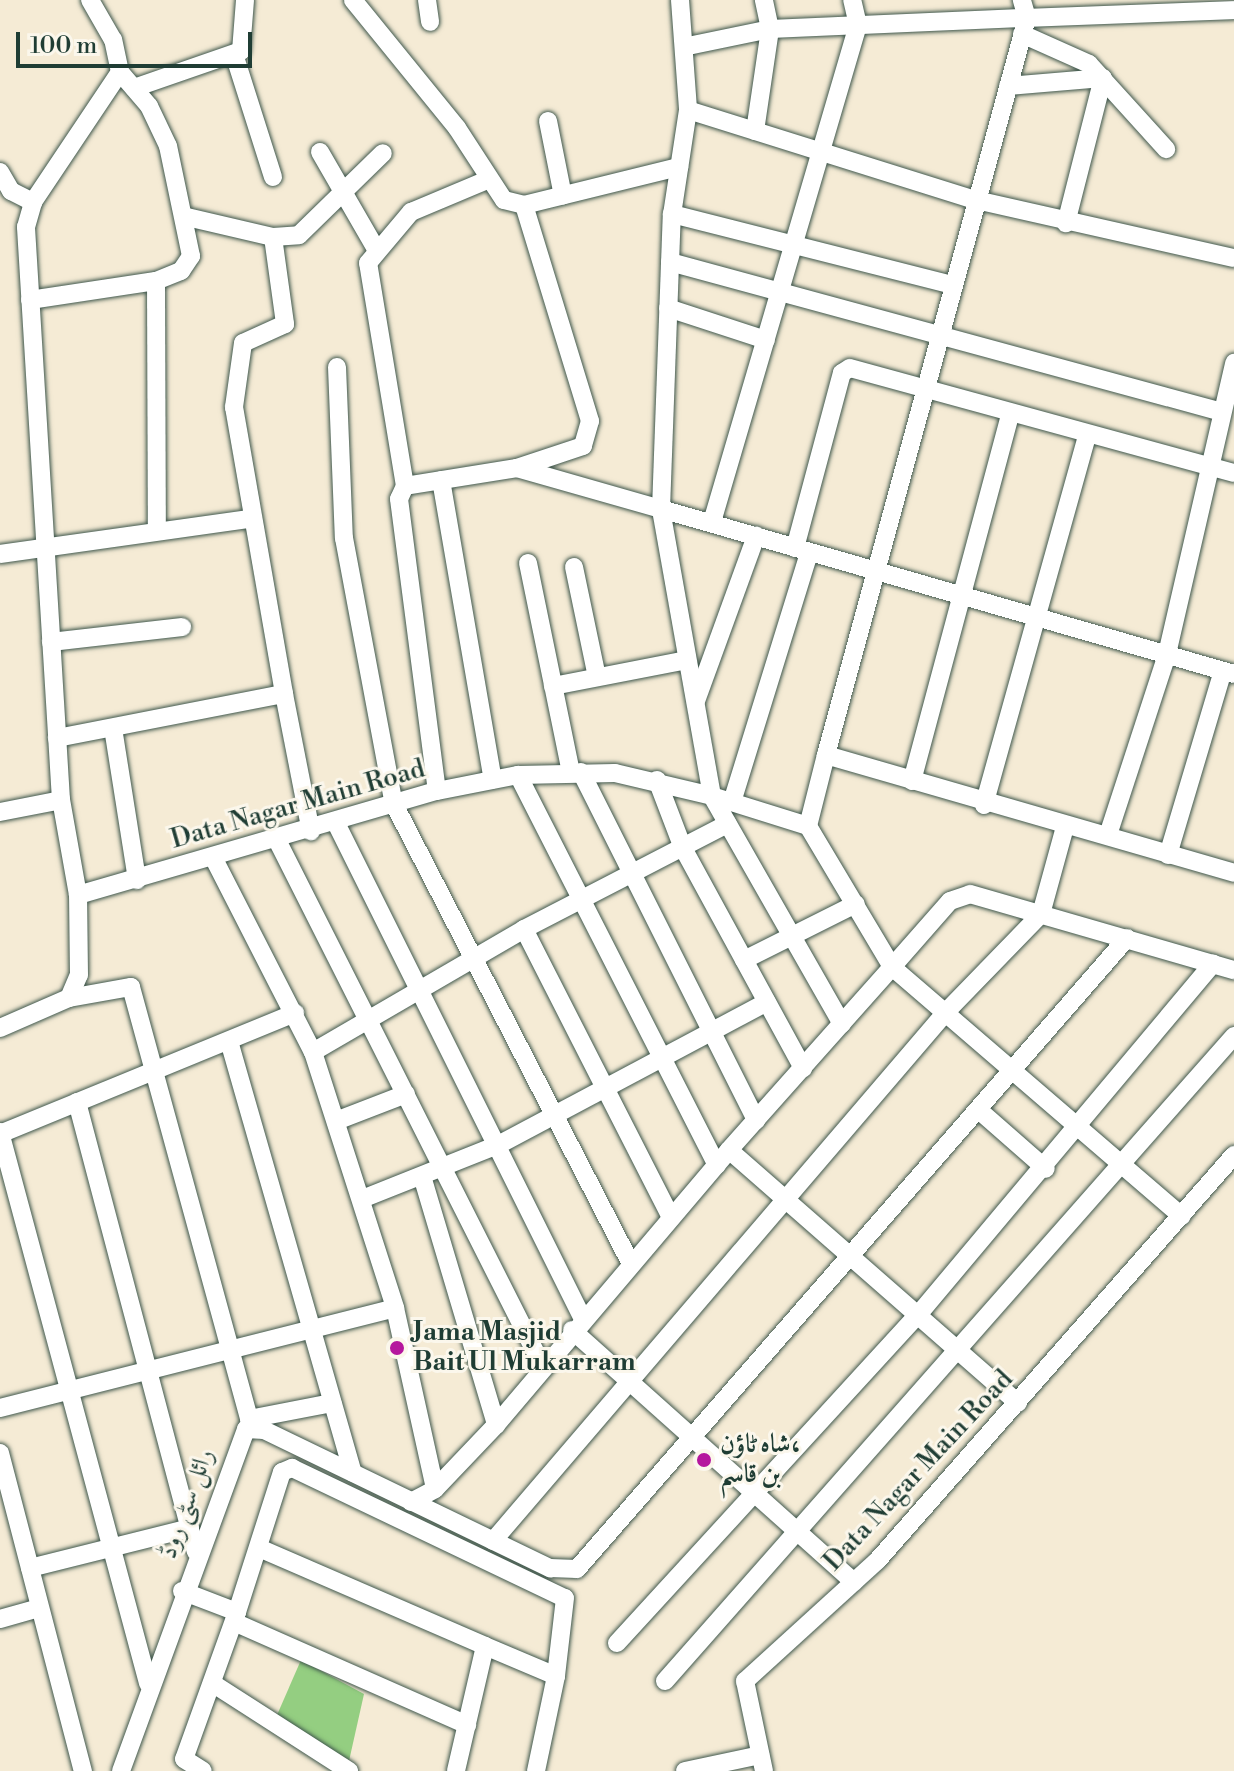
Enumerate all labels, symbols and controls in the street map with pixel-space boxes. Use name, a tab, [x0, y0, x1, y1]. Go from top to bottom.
scale bar	[20, 16, 256, 66]
text: 100 m	[30, 31, 97, 61]
street label: Data Nagar Main Road	[167, 754, 429, 856]
place label: Jama Masjid Bait Ul Mukarram	[413, 1317, 636, 1378]
marker: Jama Masjid Bait Ul Mukarram	[388, 1339, 406, 1357]
street label: Data Nagar Main Road	[818, 1364, 1020, 1578]
place label: شاہ ٹاؤن، بن قاسم	[720, 1429, 800, 1490]
street label: رائل سٹی روڈ	[153, 1445, 221, 1563]
marker: شاہ ٹاؤن، بن قاسم	[695, 1451, 713, 1469]

